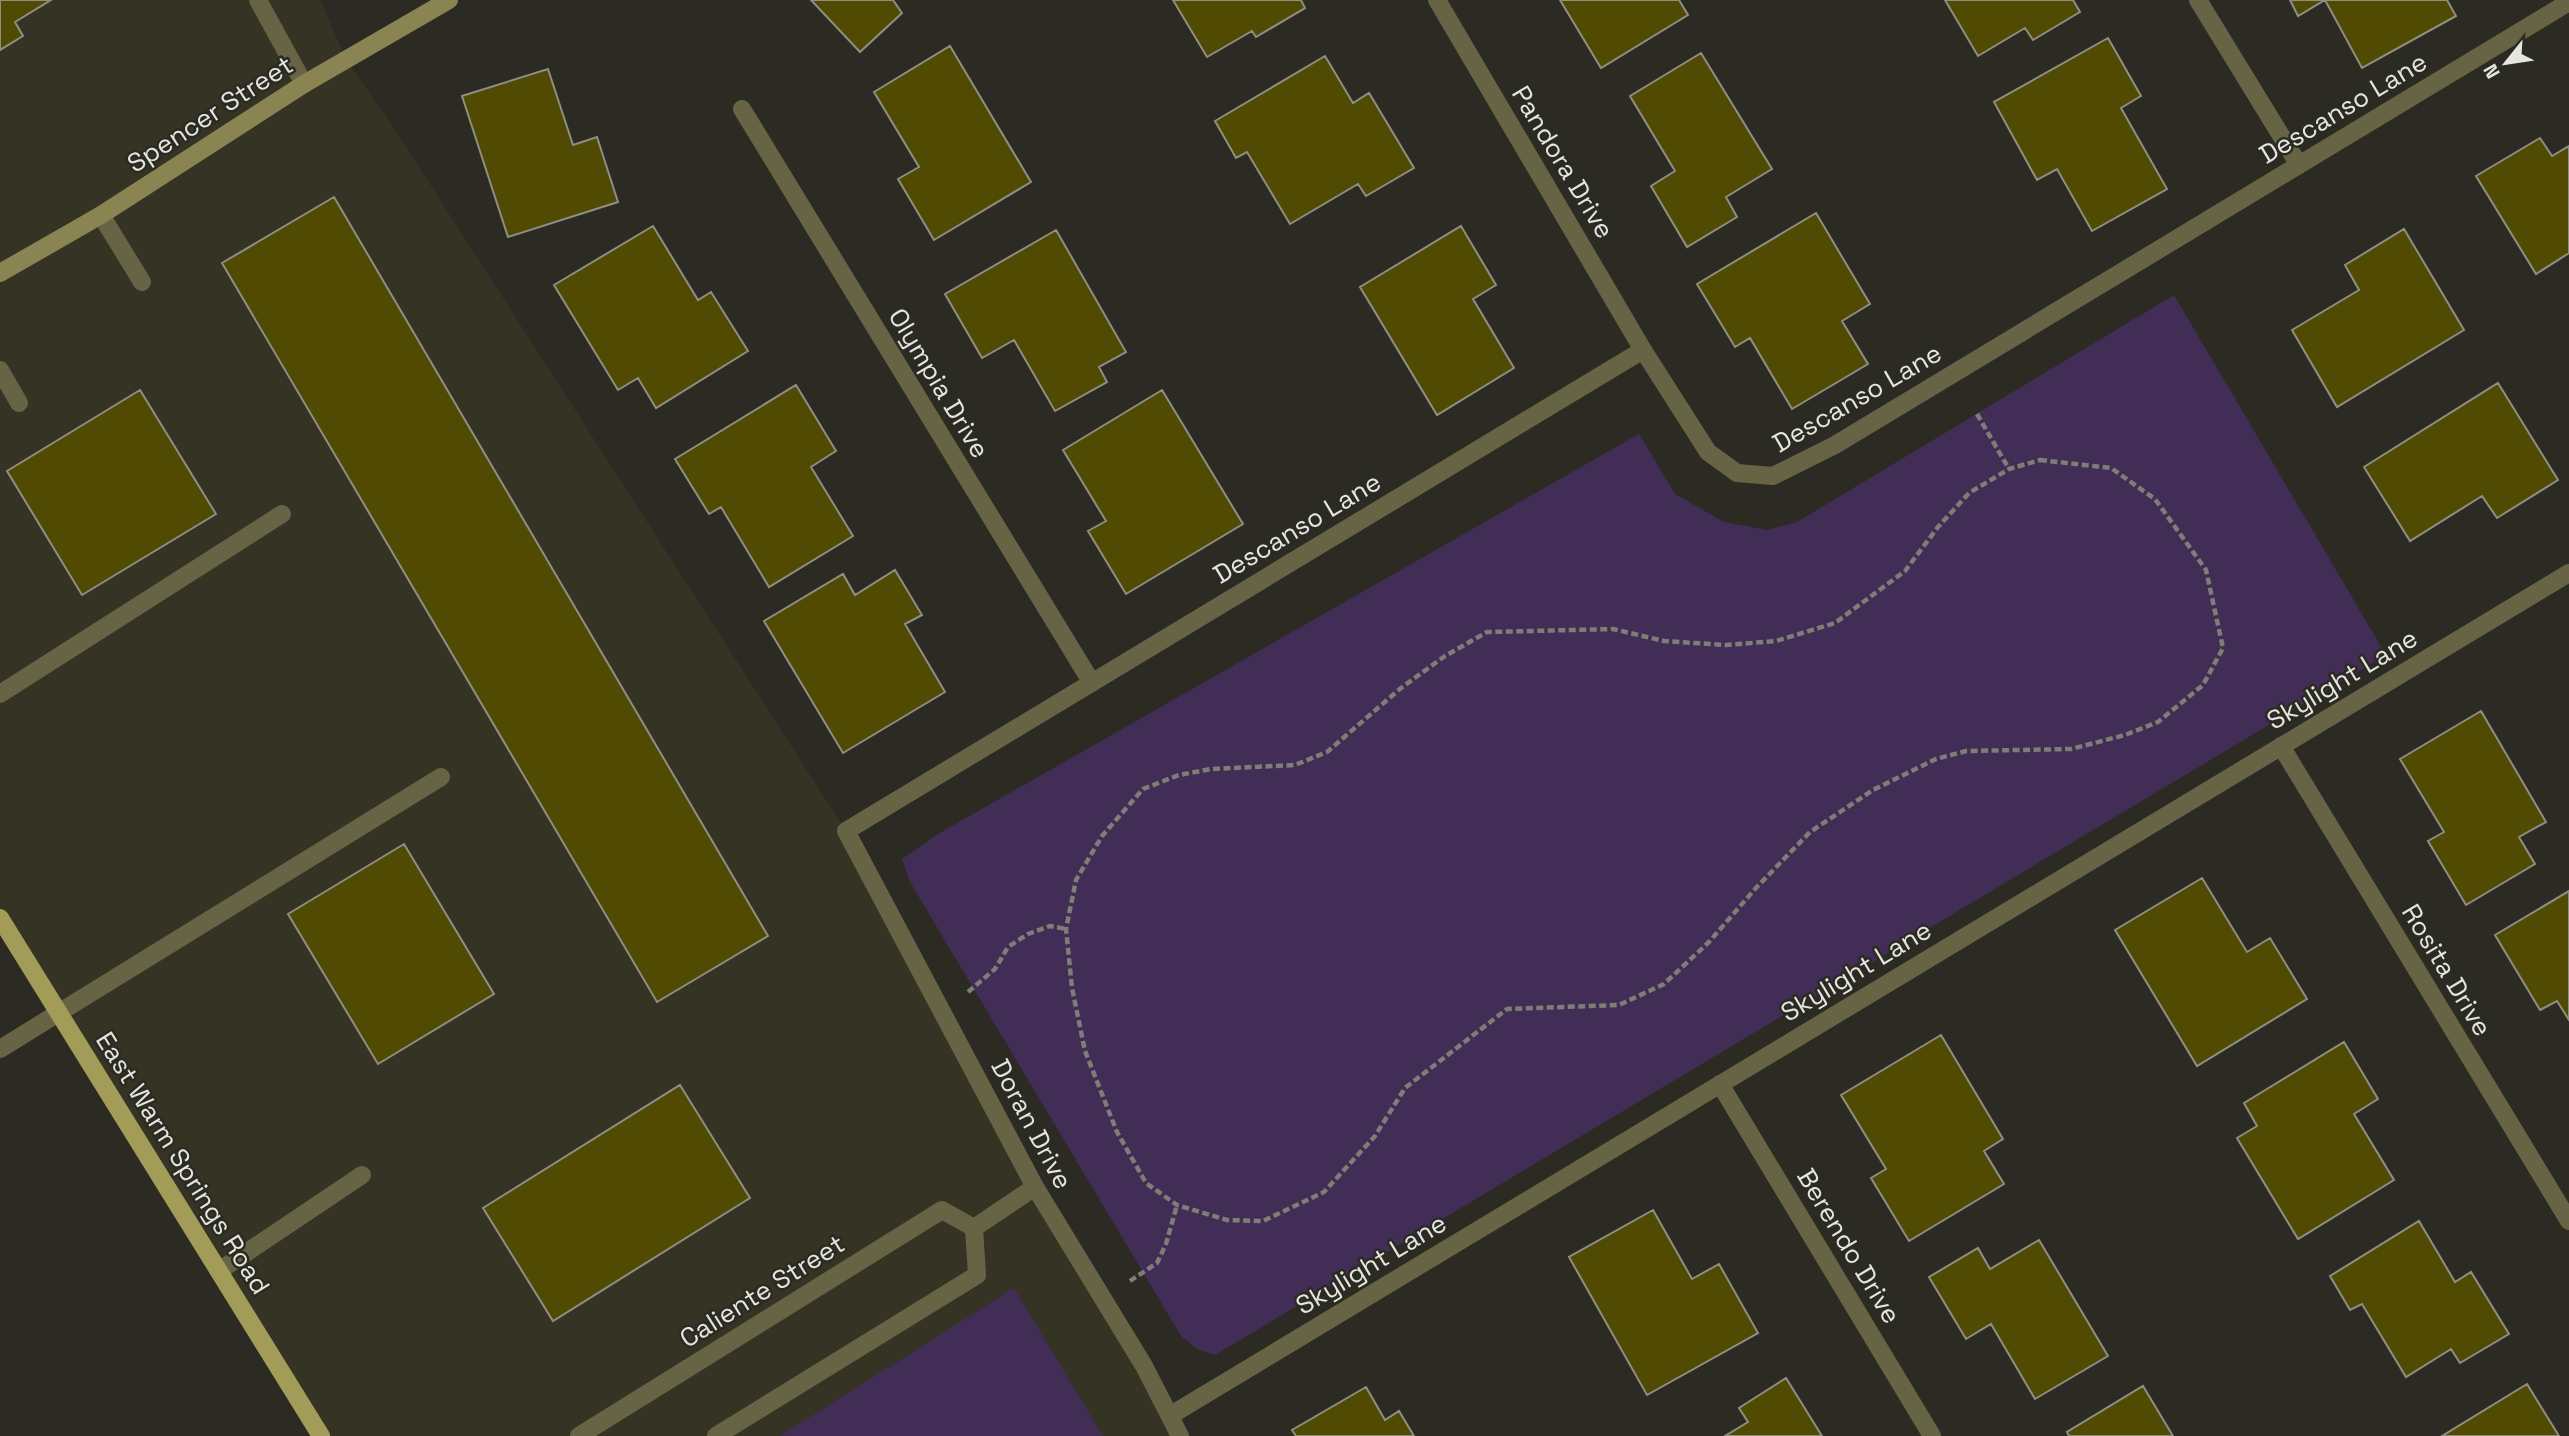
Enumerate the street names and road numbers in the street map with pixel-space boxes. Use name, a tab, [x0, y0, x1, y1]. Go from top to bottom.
street label: Descanso Lane	[2253, 45, 2433, 171]
street label: Spencer Street	[121, 48, 299, 180]
street label: Pandora Drive	[1504, 79, 1622, 245]
street label: Olympia Drive	[881, 302, 997, 464]
street label: Descanso Lane	[1766, 336, 1948, 460]
street label: Descanso Lane	[1207, 465, 1387, 591]
street label: Skylight Lane	[2260, 621, 2424, 737]
street label: Rosita Drive	[2394, 898, 2500, 1042]
street label: Skylight Lane	[1774, 913, 1938, 1029]
street label: East Warm Springs Road	[88, 1025, 278, 1301]
street label: Doran Drive	[984, 1053, 1080, 1195]
street label: Berendo Drive	[1789, 1162, 1909, 1330]
street label: Skylight Lane	[1289, 1206, 1453, 1322]
street label: Caliente Street	[673, 1227, 851, 1355]

